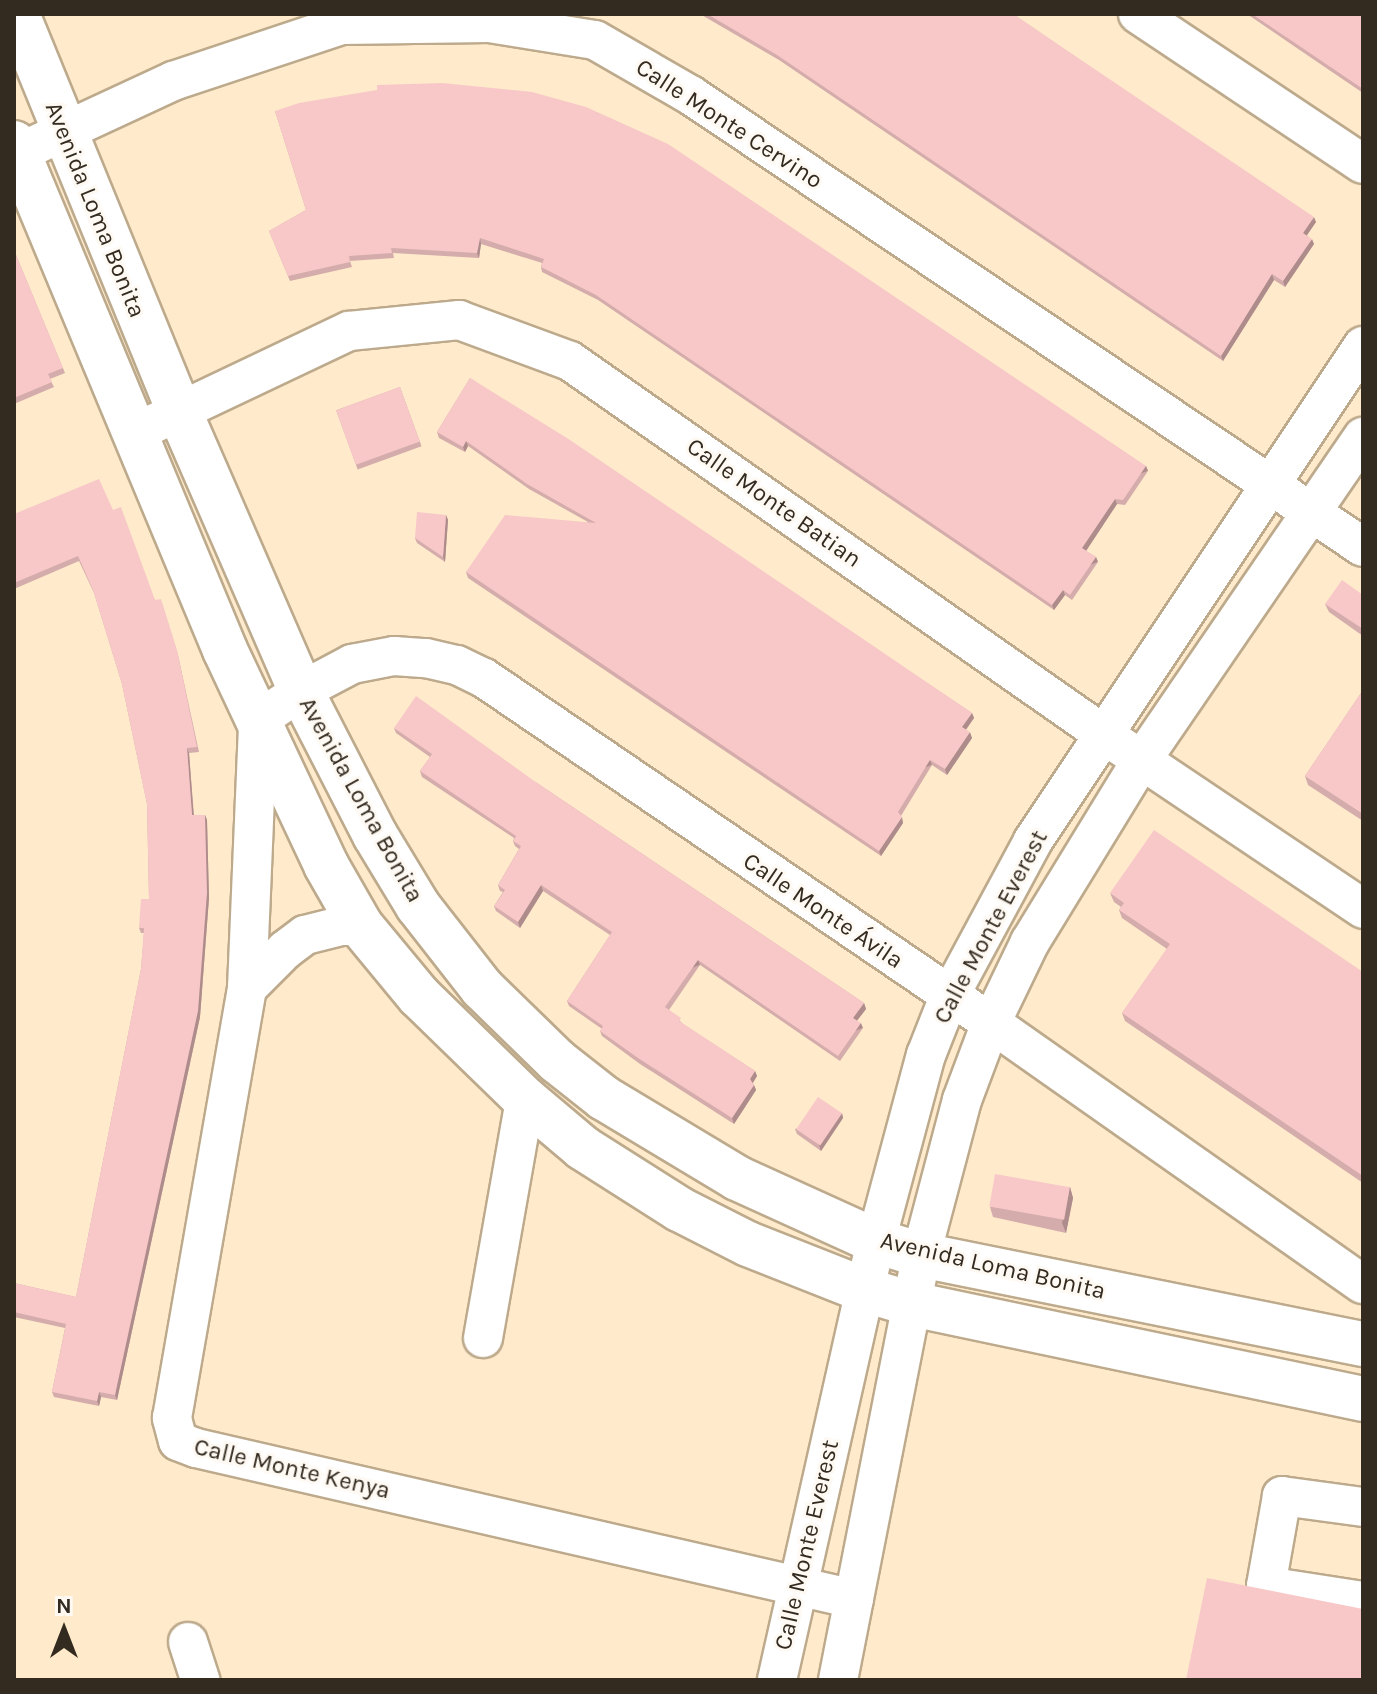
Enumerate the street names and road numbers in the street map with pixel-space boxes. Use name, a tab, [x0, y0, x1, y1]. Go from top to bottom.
street label: Calle Monte Cervino	[630, 53, 828, 195]
street label: Avenida Loma Bonita	[39, 98, 151, 322]
street label: Calle Monte Batian	[681, 432, 867, 574]
street label: Avenida Loma Bonita	[293, 692, 429, 908]
street label: Calle Monte Everest	[928, 825, 1054, 1029]
street label: Calle Monte Ávila	[738, 847, 908, 975]
street label: Avenida Loma Bonita	[878, 1226, 1108, 1306]
street label: Calle Monte Kenya	[191, 1432, 393, 1506]
street label: Calle Monte Everest	[769, 1437, 845, 1653]

